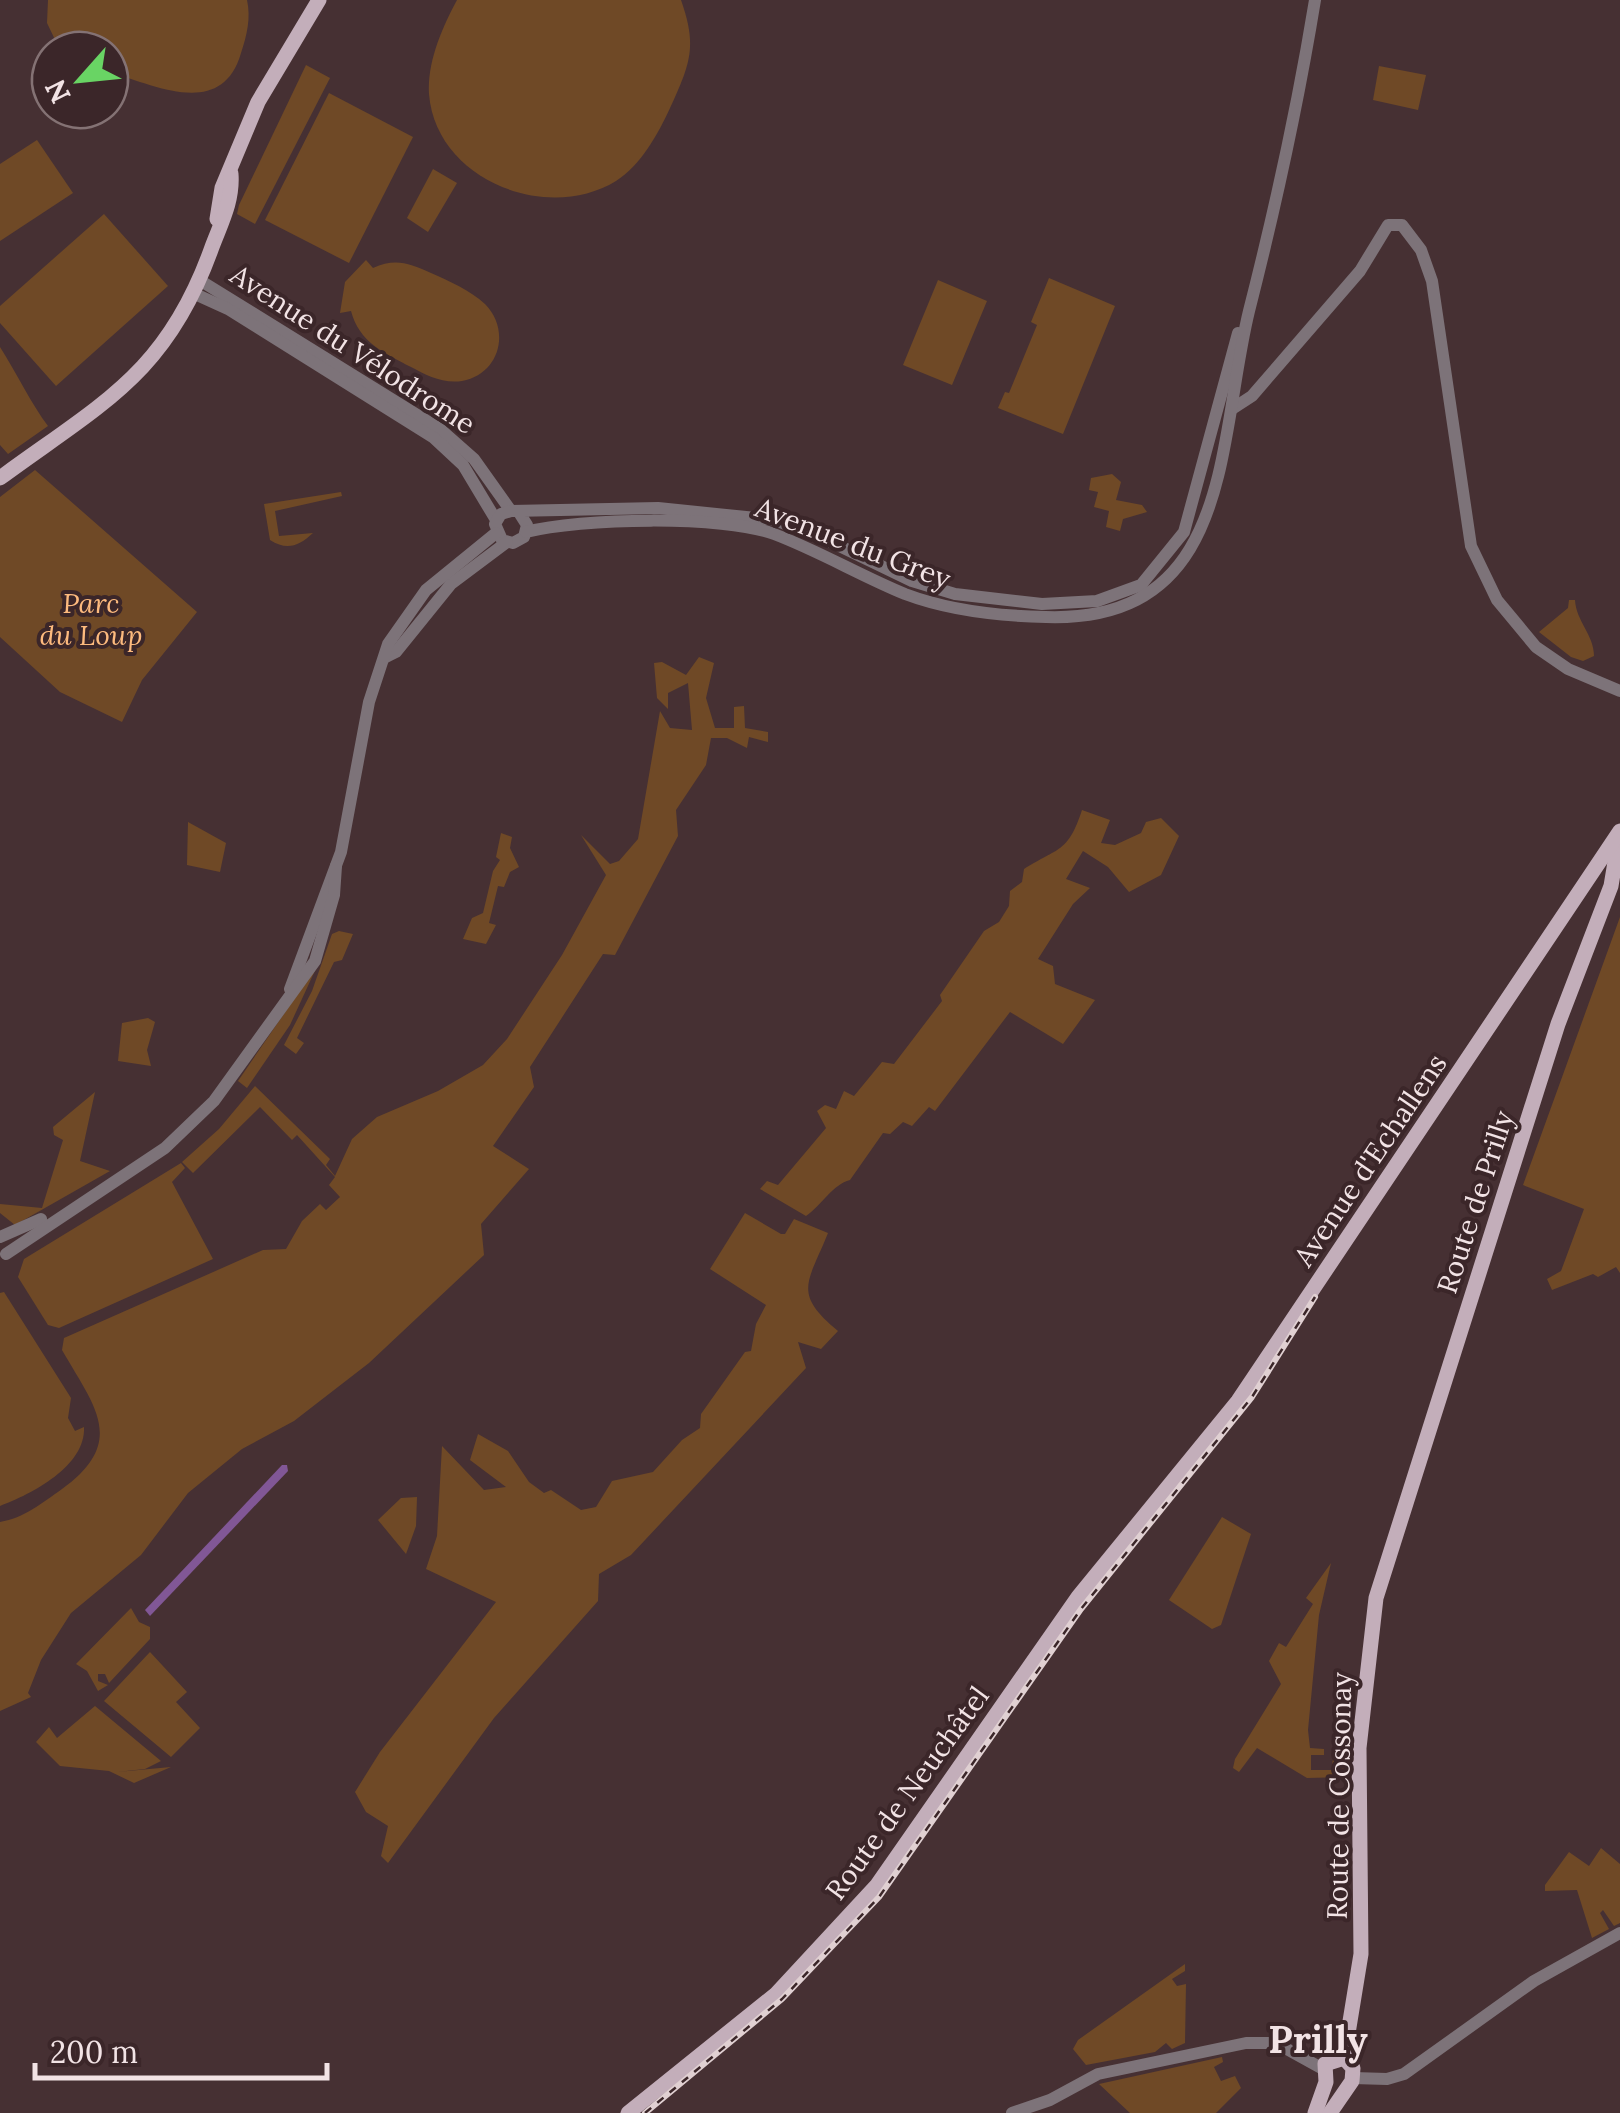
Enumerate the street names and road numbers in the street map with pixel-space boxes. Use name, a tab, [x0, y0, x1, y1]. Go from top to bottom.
street label: Avenue du Vélodrome	[223, 256, 482, 442]
street label: Avenue du Grey	[749, 489, 956, 597]
street label: Avenue d'Echallens	[1285, 1047, 1455, 1274]
street label: Route de Prilly	[1429, 1106, 1522, 1298]
street label: Route de Cossonay	[1319, 1672, 1359, 1920]
street label: Route de Neuchâtel	[817, 1679, 997, 1907]

